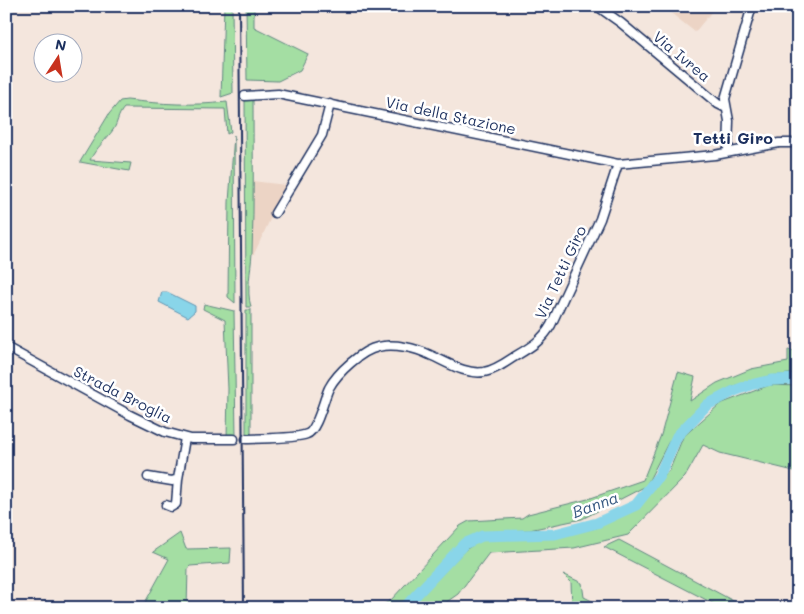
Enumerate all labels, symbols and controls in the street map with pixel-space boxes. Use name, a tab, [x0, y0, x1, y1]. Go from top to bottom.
street label: Via Ivrea	[649, 26, 715, 86]
north arrow	[32, 32, 82, 82]
text: N	[54, 34, 68, 55]
street label: Via della Stazione	[384, 91, 518, 139]
district label: Tetti Giro	[693, 127, 773, 148]
street label: Via Tetti Giro	[530, 222, 590, 322]
street label: Strada Broglia	[70, 361, 176, 427]
water label: Banna	[569, 486, 621, 522]

